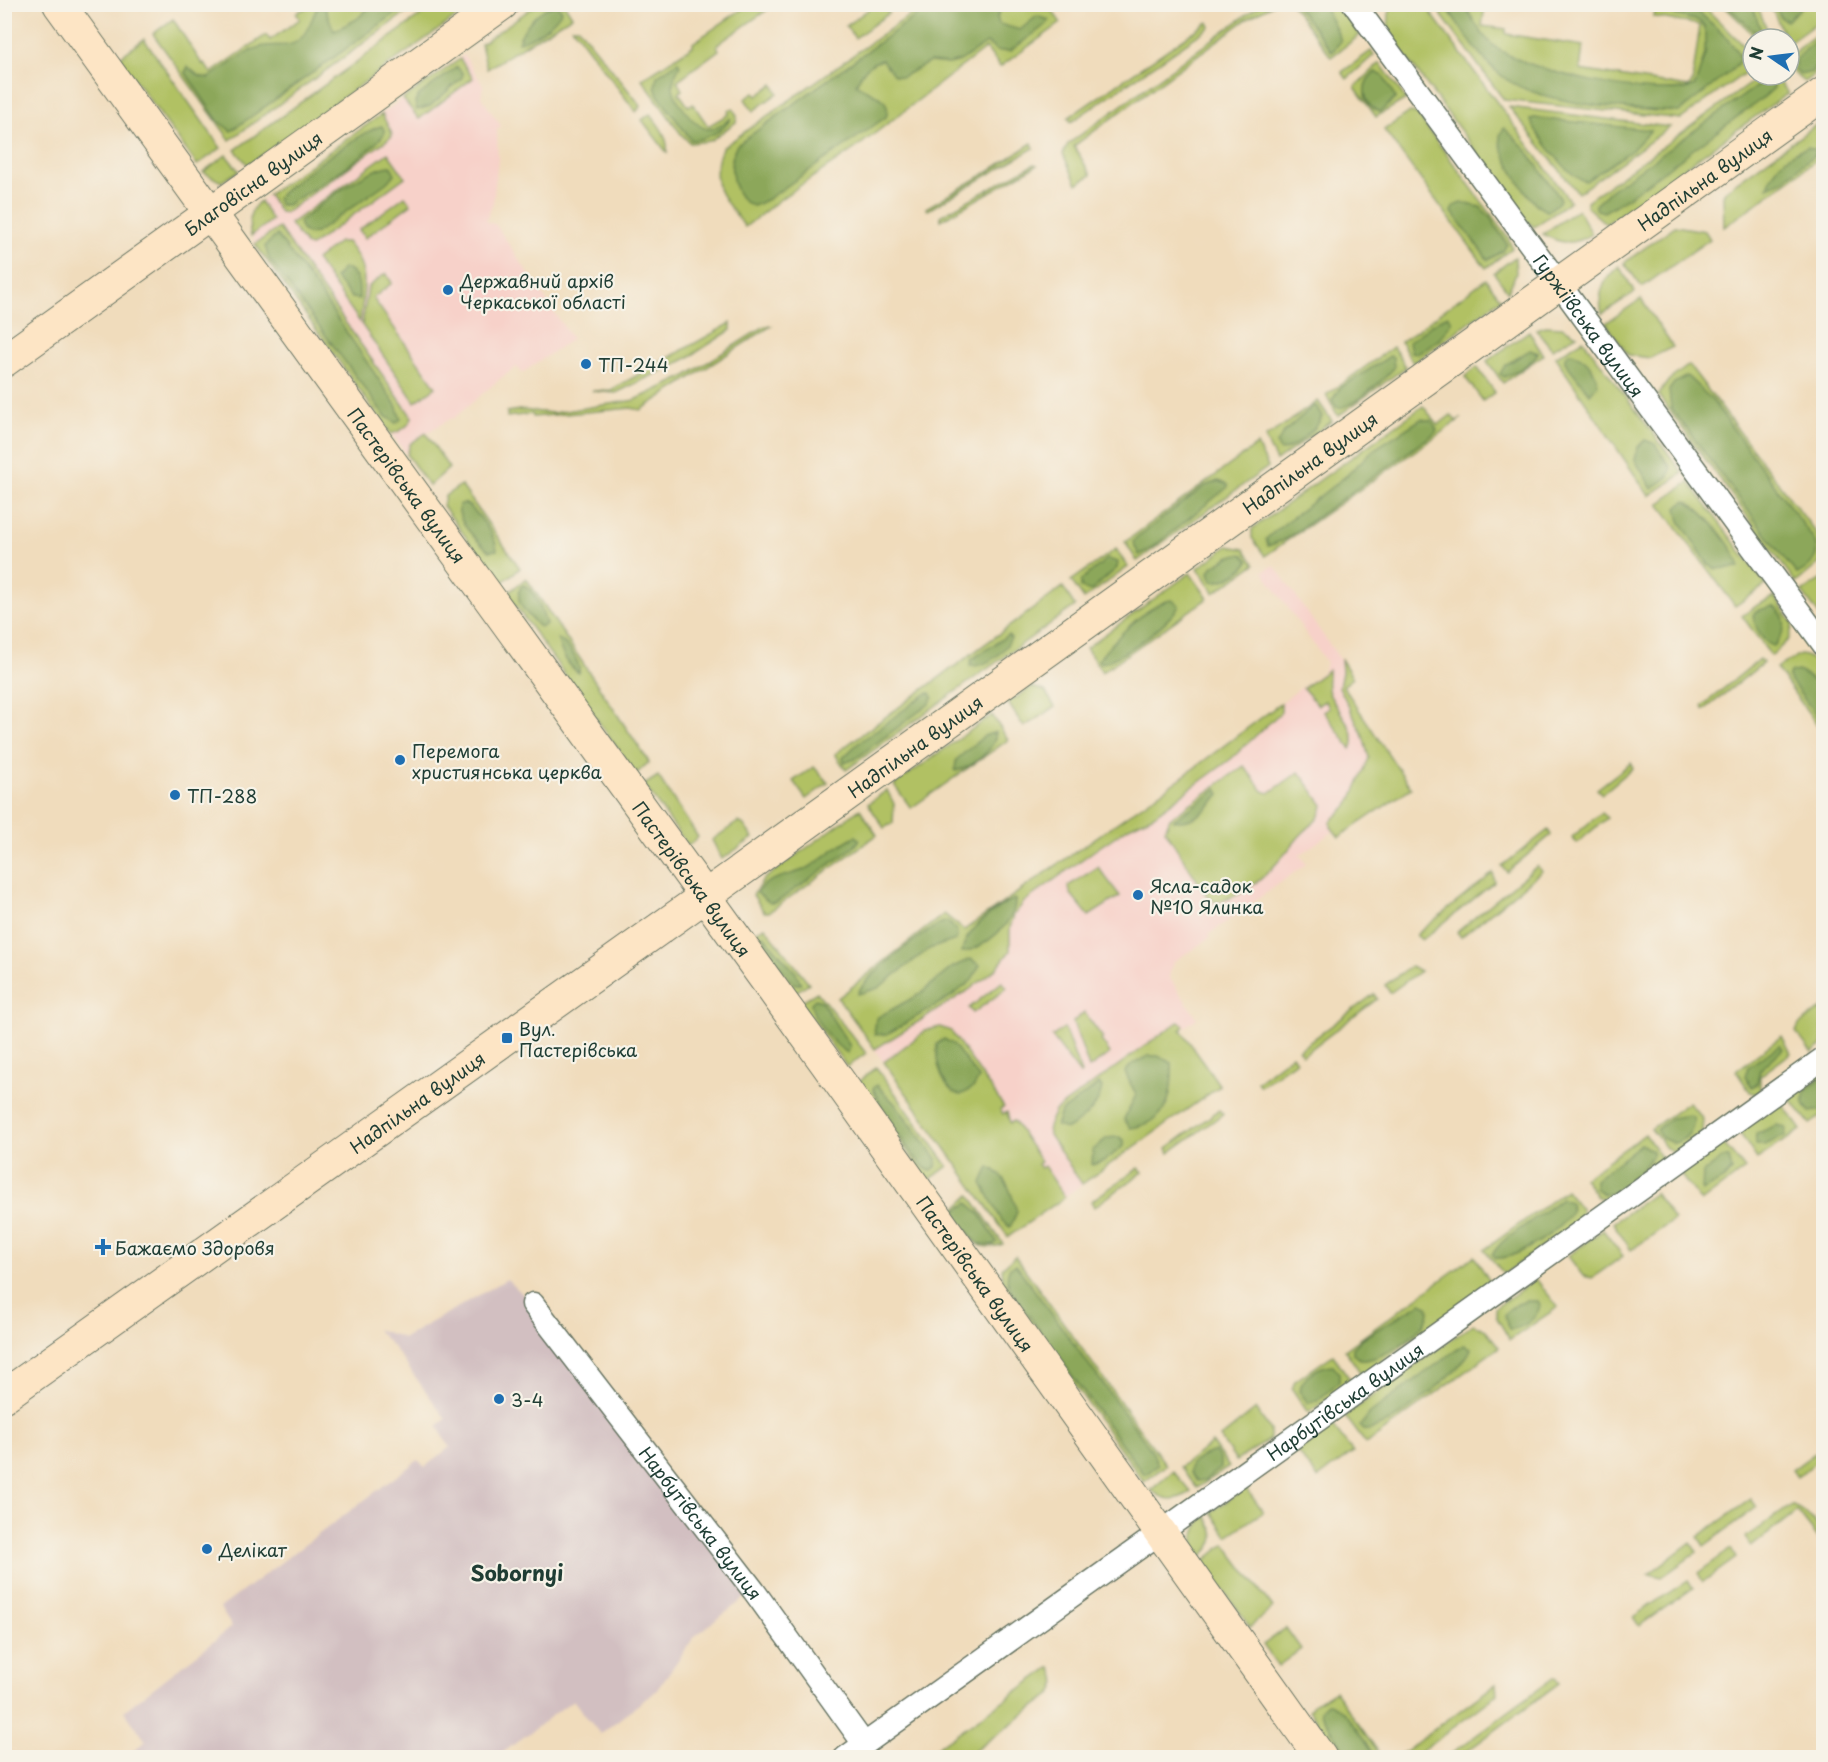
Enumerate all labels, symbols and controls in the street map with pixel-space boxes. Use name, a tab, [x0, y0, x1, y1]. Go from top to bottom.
north arrow	[1741, 27, 1801, 87]
text: N	[1742, 44, 1769, 62]
street label: Надпільна вулиця	[1631, 121, 1777, 237]
street label: Благовісна вулиця	[178, 124, 328, 242]
street label: Гуржіївська вулиця	[1528, 248, 1651, 402]
place label: Державний архів Черкаської області	[459, 267, 626, 315]
marker: Державний архів Черкаської області	[441, 283, 455, 297]
place label: ТП-244	[598, 351, 669, 378]
marker: ТП-244	[579, 357, 593, 371]
street label: Пастерівська вулиця	[342, 402, 473, 569]
street label: Надпільна вулиця	[1236, 405, 1383, 520]
street label: Надпільна вулиця	[842, 688, 988, 804]
place label: Перемога християнська церква	[412, 737, 603, 785]
marker: Перемога християнська церква	[393, 753, 407, 767]
place label: ТП-288	[187, 782, 257, 809]
marker: ТП-288	[168, 788, 182, 802]
street label: Пастерівська вулиця	[627, 795, 758, 962]
place label: Ясла-садок №10 Ялинка	[1150, 872, 1264, 920]
marker: Ясла-садок №10 Ялинка	[1131, 888, 1145, 902]
place label: Вул. Пастерівська	[519, 1015, 638, 1063]
marker: Вул. Пастерівська	[500, 1031, 514, 1045]
street label: Надпільна вулиця	[344, 1044, 490, 1159]
street label: Пастерівська вулиця	[911, 1190, 1041, 1357]
place label: Бажаємо Здоровя	[115, 1234, 275, 1261]
marker: Бажаємо Здоровя	[96, 1240, 110, 1254]
street label: Нарбутівська вулиця	[1260, 1335, 1429, 1466]
place label: 3-4	[511, 1386, 544, 1413]
marker: 3-4	[492, 1392, 506, 1406]
street label: Нарбутівська вулиця	[633, 1440, 769, 1605]
place label: Делікат	[218, 1536, 288, 1563]
marker: Делікат	[200, 1542, 214, 1556]
district label: Sobornyi	[470, 1556, 564, 1588]

